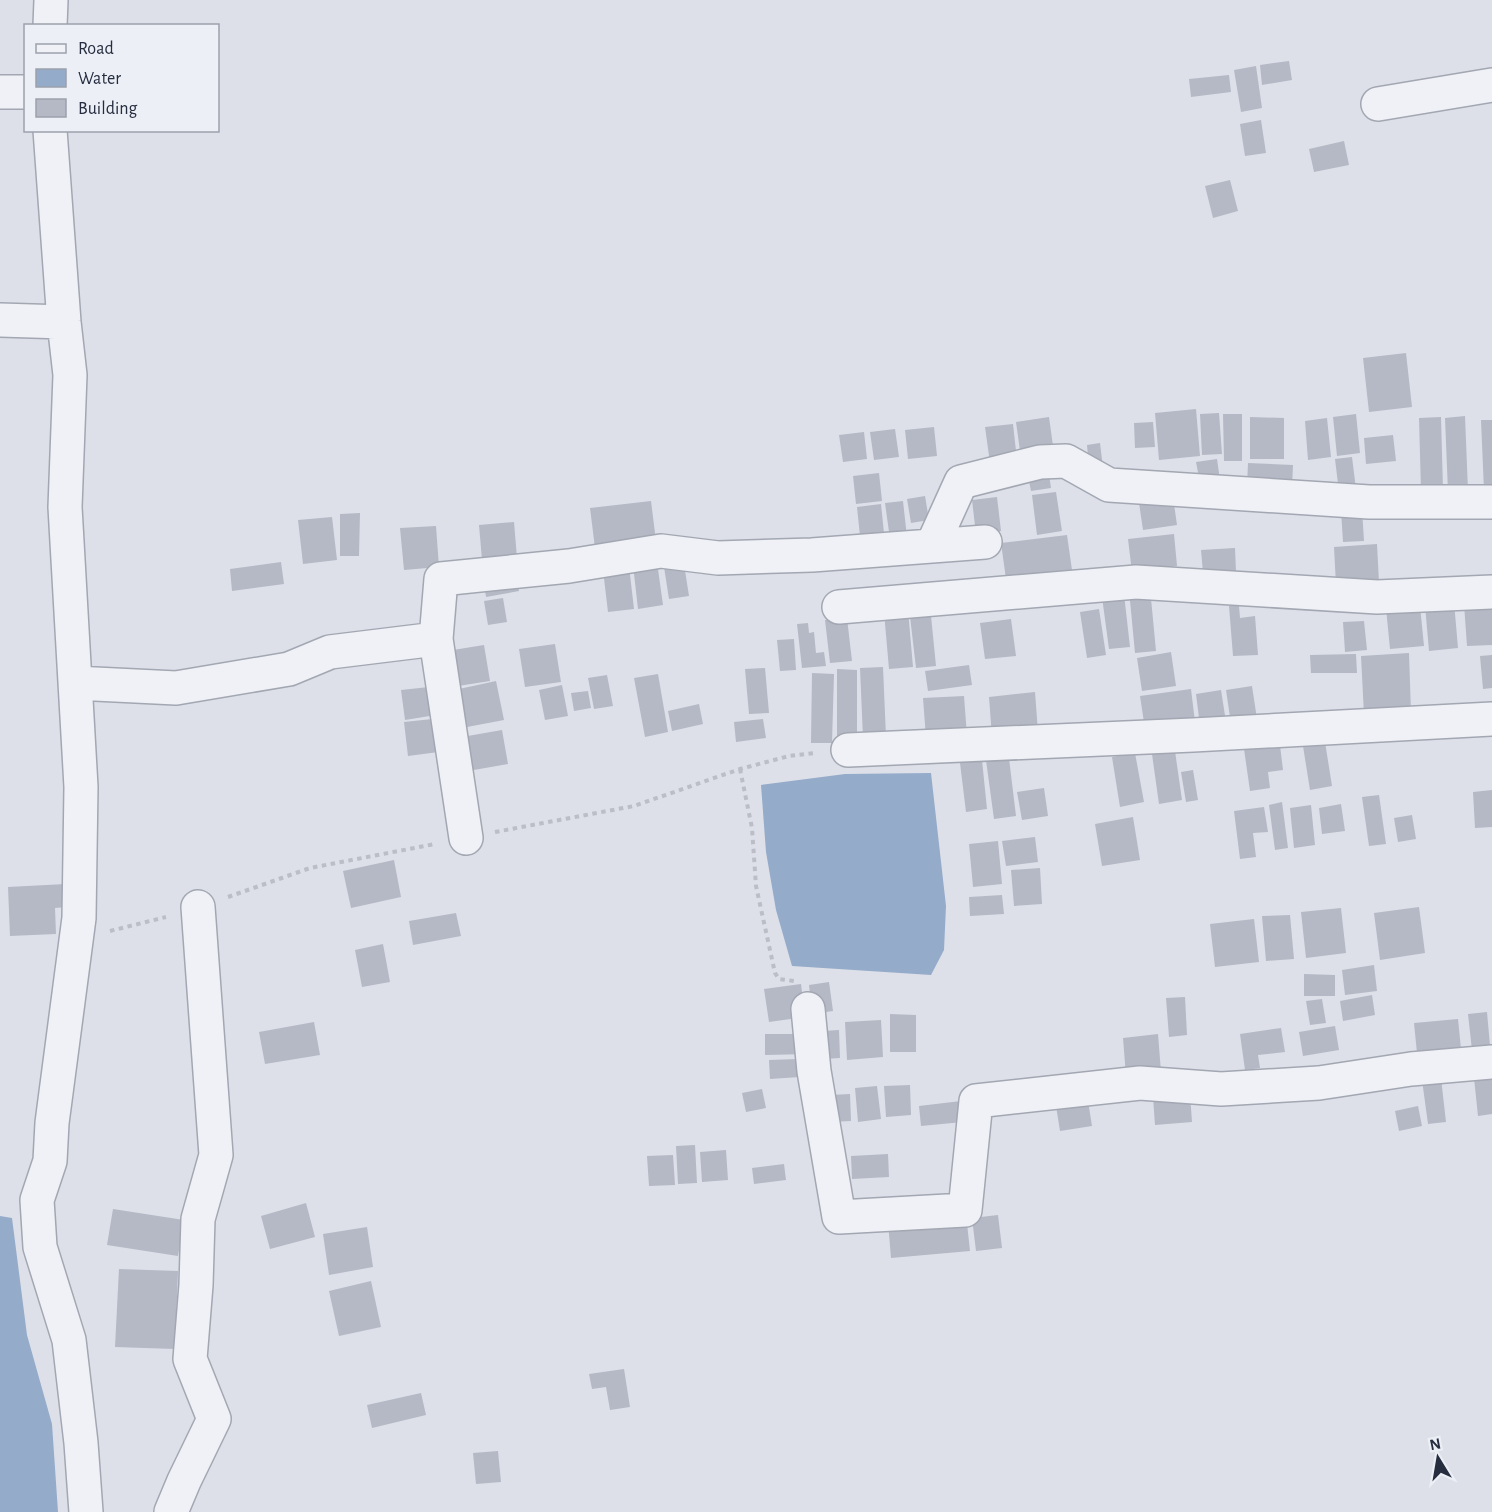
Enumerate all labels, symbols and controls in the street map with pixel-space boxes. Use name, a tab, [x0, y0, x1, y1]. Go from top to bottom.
legend	[24, 24, 219, 132]
text: Road	[78, 40, 114, 58]
text: Water	[78, 70, 121, 88]
text: Building	[78, 100, 138, 118]
north arrow	[1408, 1428, 1468, 1488]
text: N	[1428, 1435, 1442, 1453]

